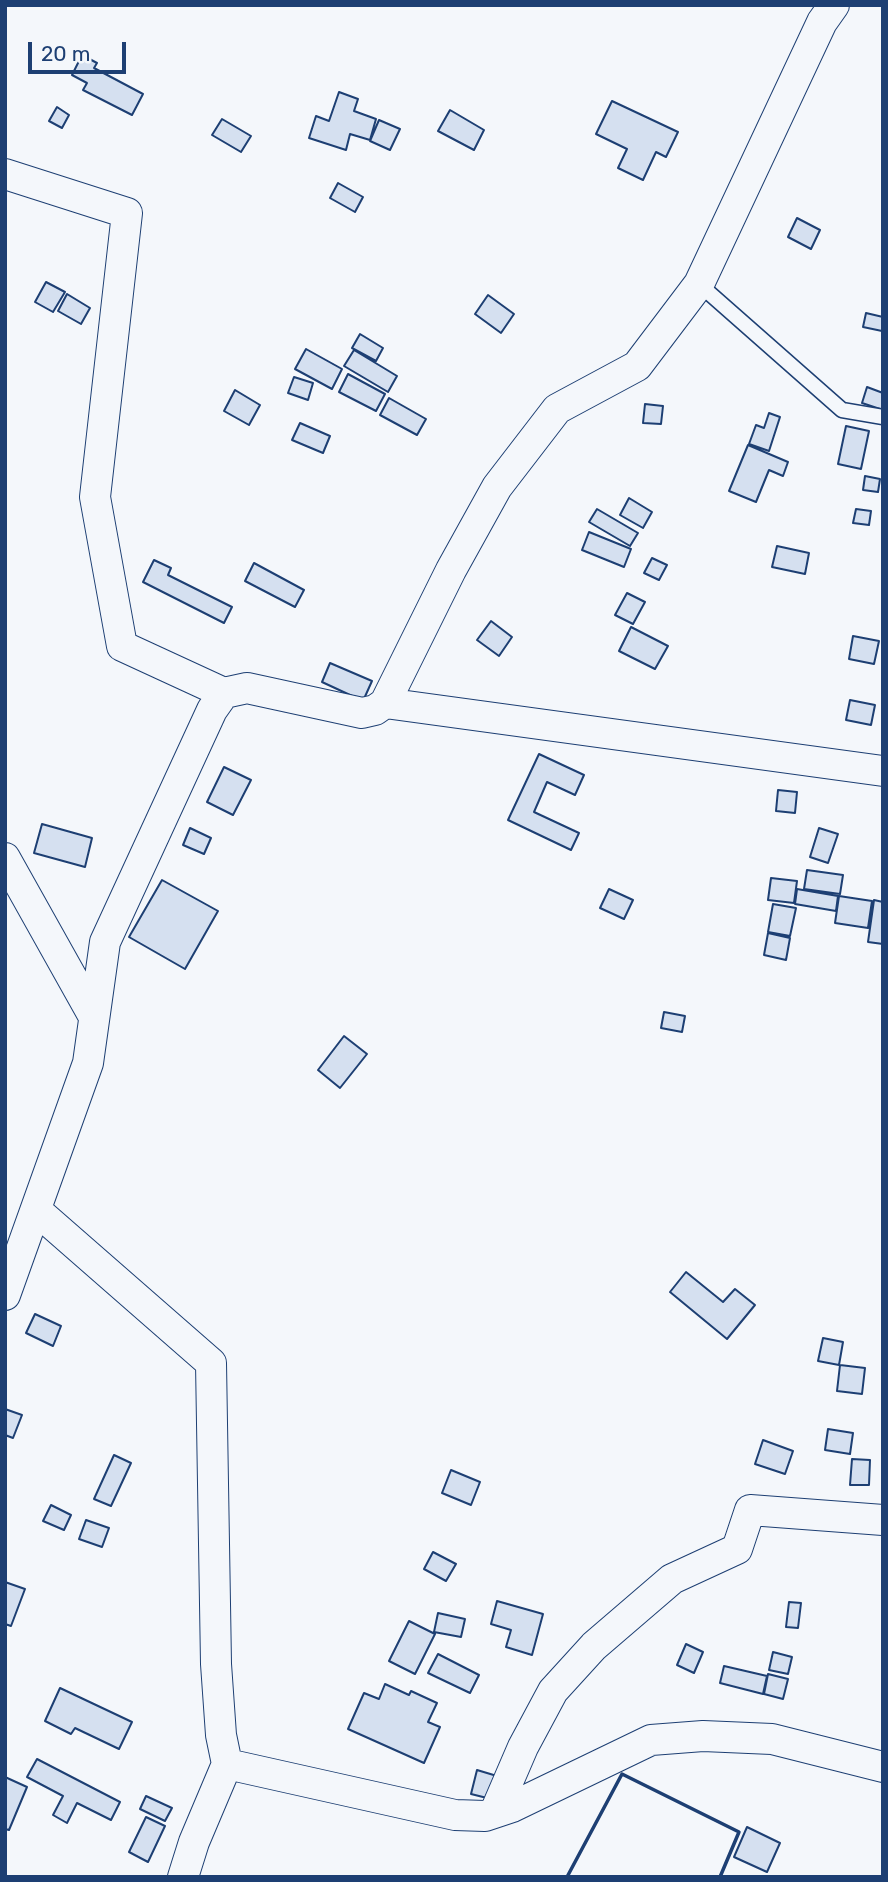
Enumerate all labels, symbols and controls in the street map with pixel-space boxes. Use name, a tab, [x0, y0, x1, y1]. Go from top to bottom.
scale bar	[32, 28, 130, 72]
text: 20 m	[41, 41, 90, 66]

